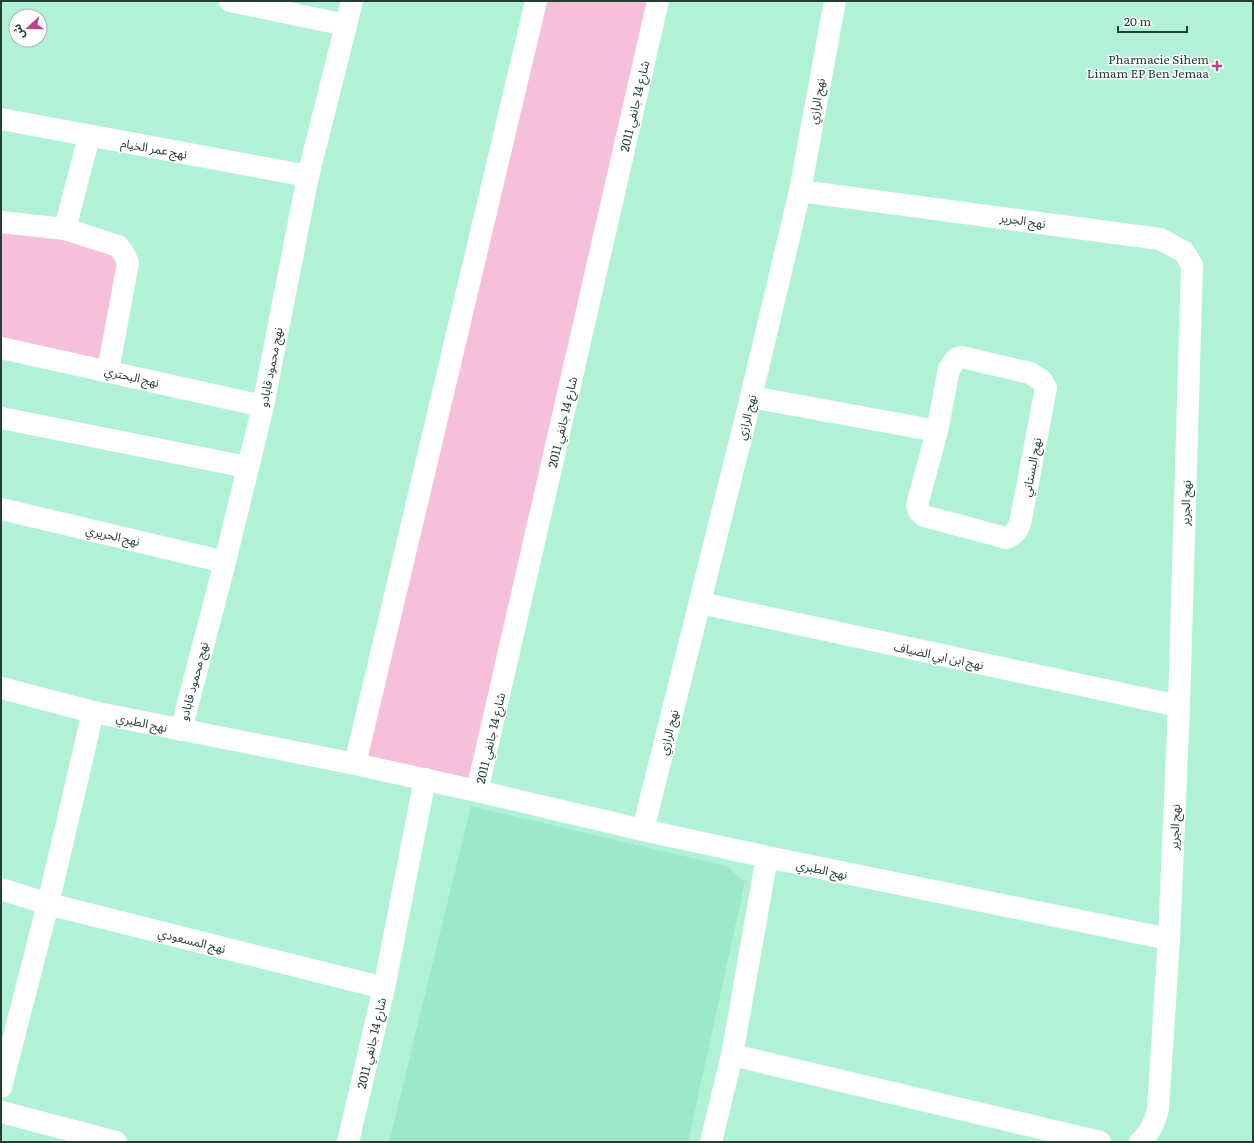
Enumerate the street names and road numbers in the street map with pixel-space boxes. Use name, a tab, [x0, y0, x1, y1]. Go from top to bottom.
street label: شارع 14 جانفي 2011	[615, 59, 655, 154]
street label: نهج الرازي	[803, 77, 831, 126]
street label: نهج عمر الخيام	[119, 133, 189, 164]
street label: نهج الجرير	[998, 208, 1047, 233]
street label: نهج محمود قابادو	[253, 326, 288, 409]
street label: نهج البحتري	[102, 361, 161, 393]
street label: شارع 14 جانفي 2011	[543, 375, 583, 470]
street label: نهج الرازي	[732, 392, 762, 442]
street label: نهج البستاني	[1016, 436, 1047, 498]
street label: نهج الجرير	[1175, 480, 1196, 527]
street label: نهج الحريري	[84, 520, 142, 552]
street label: نهج ابن ابي الضياف	[892, 637, 985, 675]
street label: نهج محمود قابادو	[174, 640, 213, 723]
street label: شارع 14 جانفي 2011	[471, 691, 511, 786]
street label: نهج الرازي	[654, 707, 684, 757]
street label: نهج الطبري	[114, 708, 169, 738]
street label: نهج الجرير	[1164, 804, 1185, 851]
street label: نهج الطبري	[794, 855, 849, 885]
street label: نهج المسعودي	[156, 923, 228, 959]
street label: شارع 14 جانفي 2011	[352, 996, 392, 1091]

